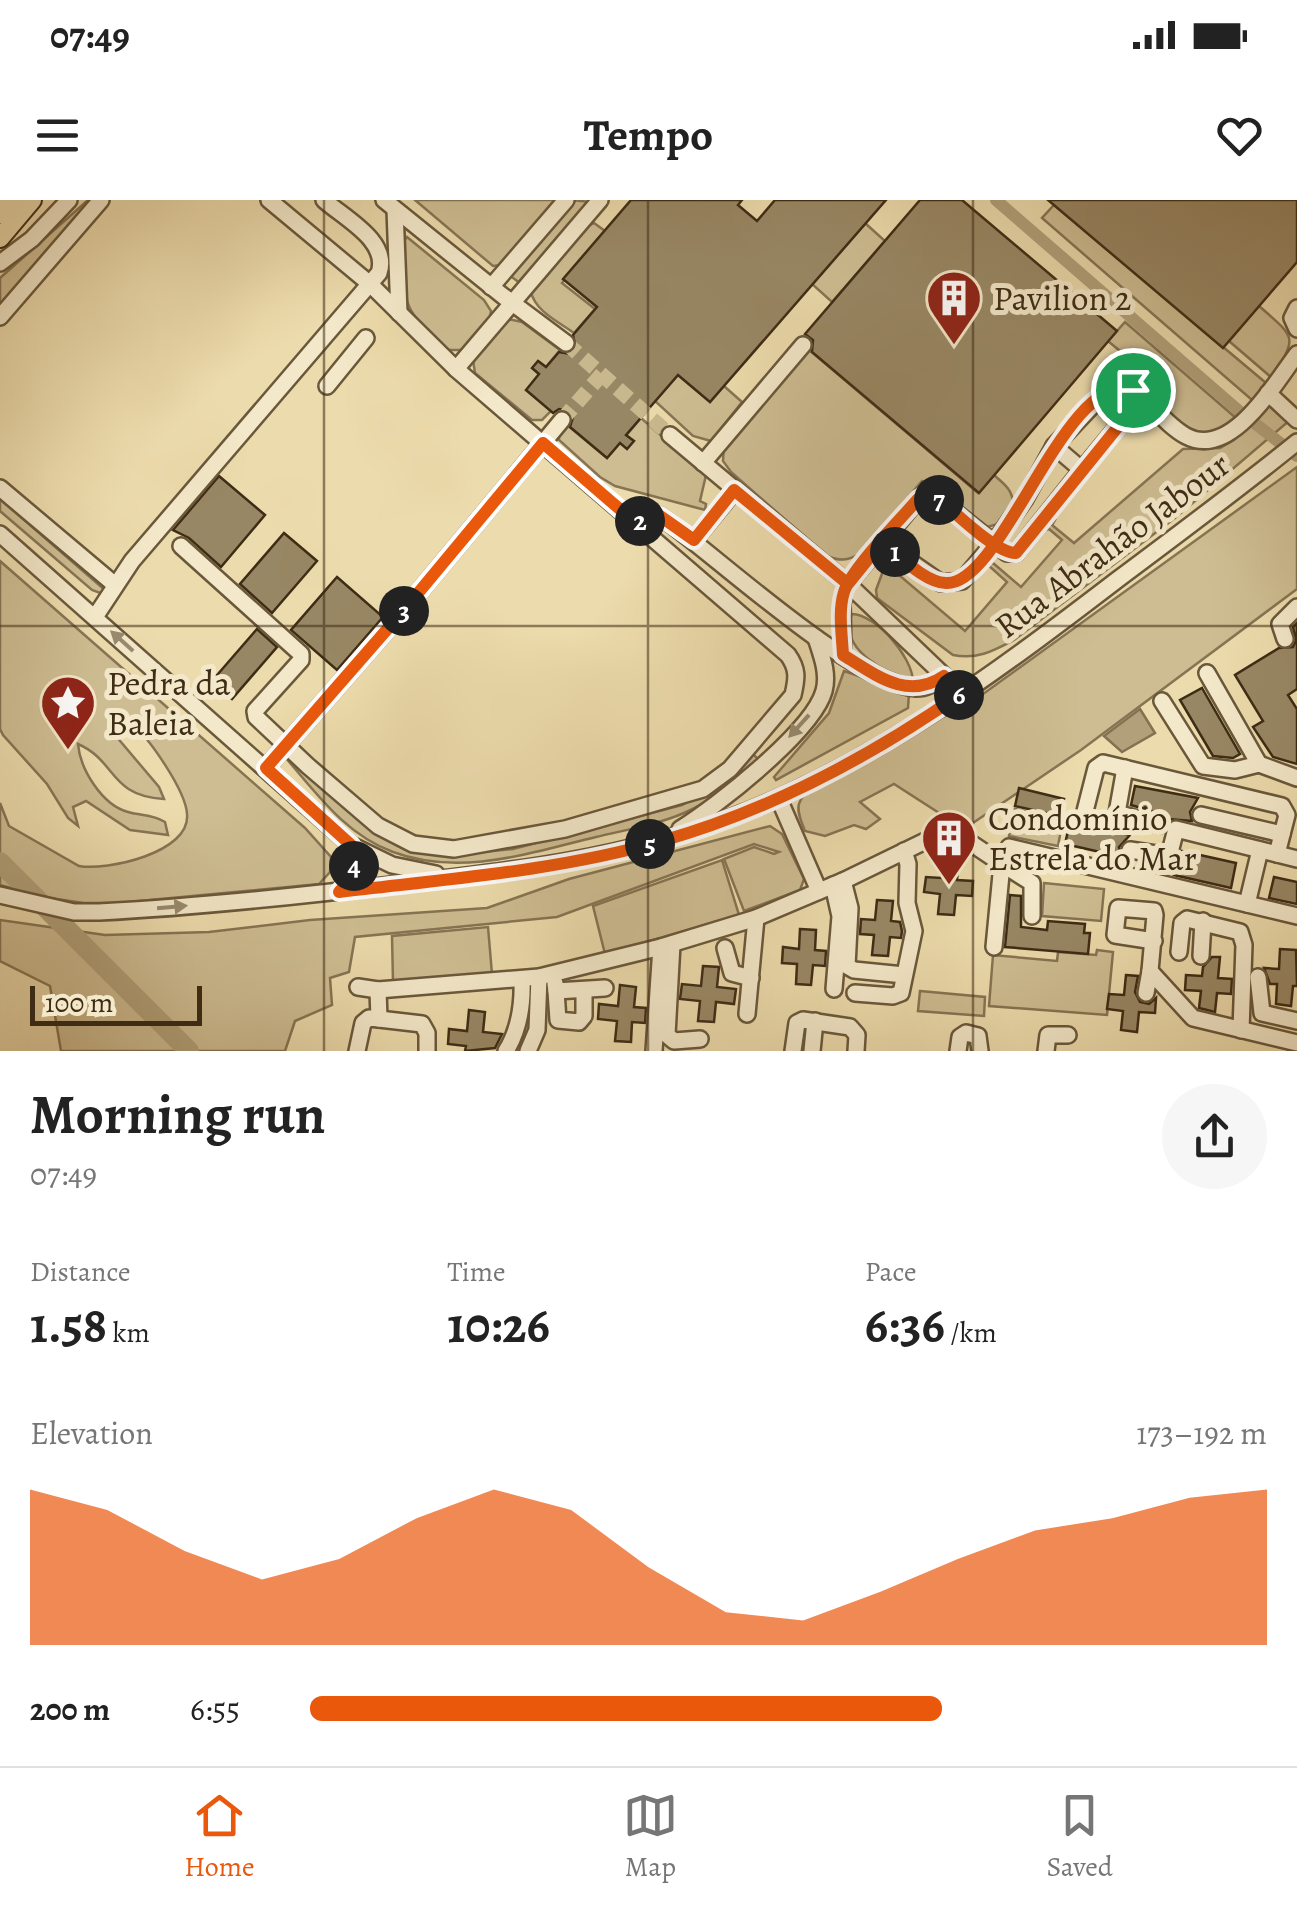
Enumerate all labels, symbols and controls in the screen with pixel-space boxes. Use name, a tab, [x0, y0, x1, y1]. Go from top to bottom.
text: 07:49	[50, 9, 130, 61]
text: Tempo	[584, 104, 713, 166]
icon: menu	[30, 108, 85, 163]
icon: heart	[1212, 108, 1267, 163]
building icon: Pavilion 2	[924, 268, 984, 347]
place label: Pavilion 2	[993, 274, 1131, 322]
pin	[1091, 348, 1176, 433]
icon: arrive	[1106, 363, 1161, 418]
street label: Rua Abrahão Jabour	[985, 441, 1239, 649]
pin: 7	[914, 475, 964, 525]
text: 7	[933, 481, 945, 519]
pin: 2	[615, 496, 665, 546]
text: 2	[633, 502, 647, 540]
pin: 1	[870, 527, 920, 577]
text: 1	[890, 533, 900, 571]
pin: 3	[379, 586, 429, 636]
text: 3	[398, 592, 410, 630]
one-way arrow	[110, 630, 135, 652]
place label: Pedra da Baleia	[107, 659, 231, 747]
pin: 6	[934, 670, 984, 720]
place icon: Pedra da Baleia	[38, 673, 98, 752]
text: 6	[952, 676, 966, 714]
one-way arrow	[789, 713, 811, 738]
place label: Condomínio Estrela do Mar	[988, 794, 1197, 882]
building icon: Condomínio Estrela do Mar	[919, 808, 979, 887]
pin: 5	[625, 819, 675, 869]
text: 5	[644, 825, 656, 863]
pin: 4	[329, 841, 379, 891]
text: 4	[347, 847, 361, 885]
one-way arrow	[156, 899, 188, 915]
scale bar	[30, 981, 202, 1026]
text: 100 m	[45, 984, 113, 1022]
text: Morning run	[30, 1077, 325, 1152]
button: share	[1162, 1084, 1267, 1189]
text: 07:49	[30, 1152, 97, 1196]
text: Distance	[30, 1253, 130, 1291]
text: Time	[447, 1253, 506, 1291]
text: Pace	[865, 1253, 917, 1291]
text: 1.58	[30, 1291, 107, 1359]
text: 10:26	[447, 1291, 550, 1359]
text: 6:36	[865, 1291, 945, 1359]
text: km	[107, 1314, 150, 1352]
text: /km	[945, 1314, 997, 1352]
text: Elevation	[30, 1411, 153, 1455]
text: 173–192 m	[1136, 1411, 1267, 1455]
text: 200 m	[30, 1687, 110, 1731]
text: 6:55	[190, 1687, 240, 1731]
tab: Home	[184, 1788, 255, 1886]
tab: Map	[623, 1788, 678, 1886]
tab: Saved	[1046, 1788, 1113, 1886]

